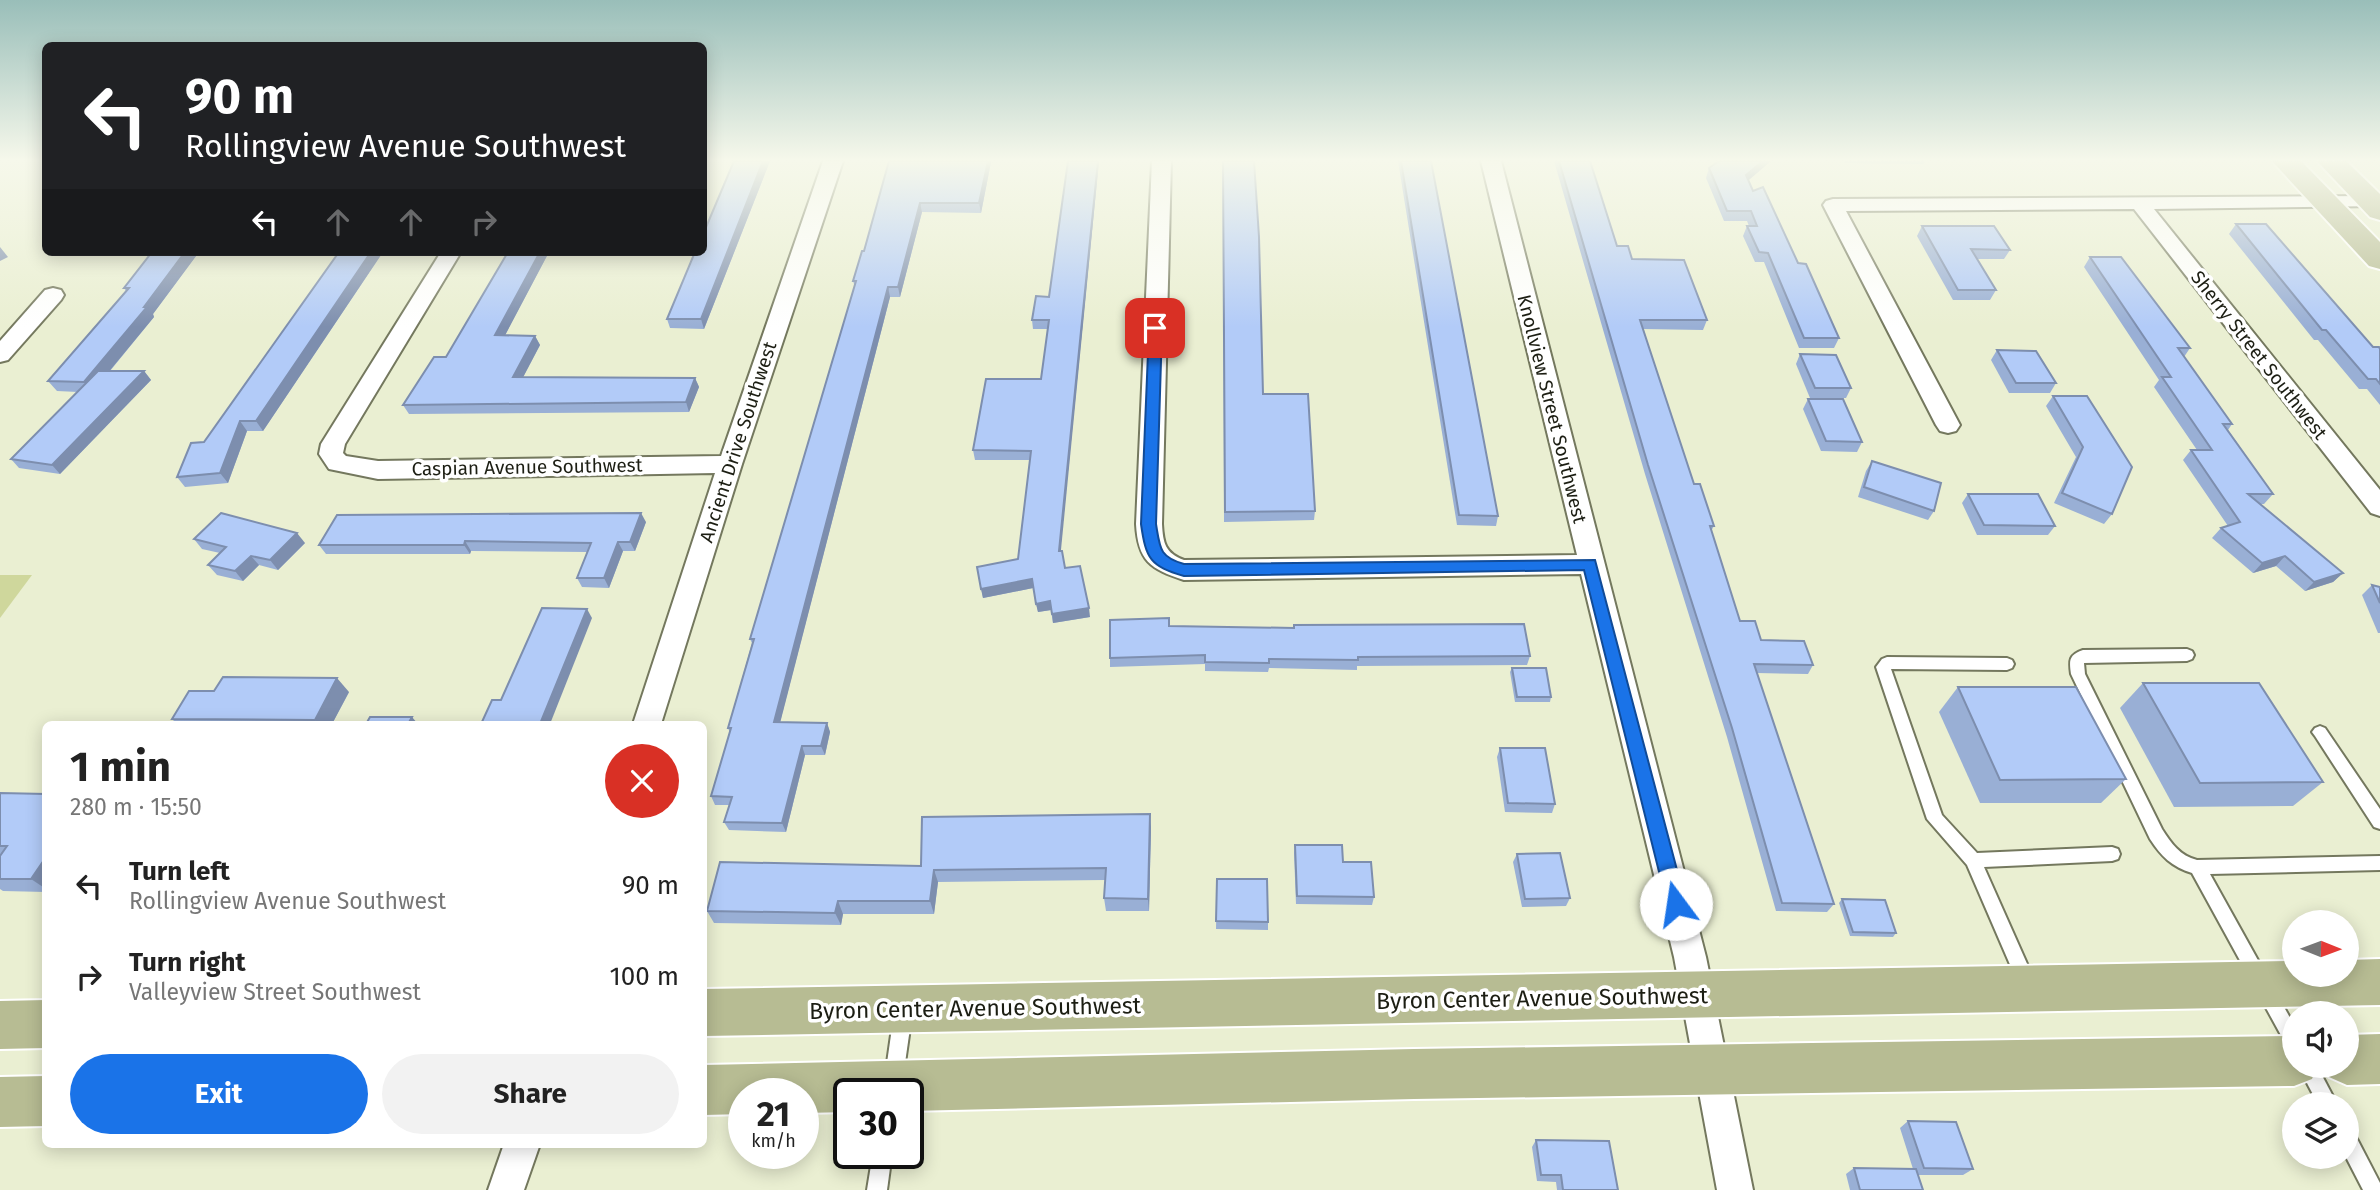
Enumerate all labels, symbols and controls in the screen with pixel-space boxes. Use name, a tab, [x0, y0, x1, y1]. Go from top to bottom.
text: 90 m	[185, 67, 294, 126]
icon: left	[70, 70, 161, 161]
text: Rollingview Avenue Southwest	[185, 127, 626, 165]
icon: left	[246, 203, 284, 241]
icon: ahead	[319, 203, 357, 241]
icon: ahead	[392, 203, 430, 241]
icon: right	[465, 203, 503, 241]
street label: Sherry Street Southwest	[2186, 266, 2332, 444]
street label: Knollview Street Southwest	[1512, 292, 1592, 526]
pin	[1125, 298, 1185, 358]
icon: arrive	[1136, 309, 1174, 347]
street label: Ancient Drive Southwest	[695, 339, 781, 545]
street label: Caspian Avenue Southwest	[411, 453, 643, 481]
text: 1 min	[70, 742, 171, 792]
button: close	[605, 744, 679, 818]
text: 280 m · 15:50	[70, 793, 202, 821]
text: Turn left	[129, 856, 230, 887]
icon: left	[70, 867, 108, 905]
position arrow	[1639, 867, 1713, 941]
text: 90 m	[622, 870, 679, 901]
text: Rollingview Avenue Southwest	[129, 887, 446, 915]
north arrow	[2282, 910, 2359, 987]
map controls	[2282, 910, 2359, 1169]
text: Turn right	[129, 947, 246, 978]
icon: right	[70, 958, 108, 996]
text: 100 m	[610, 961, 679, 992]
text: Valleyview Street Southwest	[129, 978, 421, 1006]
street label: Byron Center Avenue Southwest	[1376, 981, 1709, 1015]
street label: Byron Center Avenue Southwest	[809, 991, 1142, 1025]
button: sound	[2282, 1001, 2359, 1078]
button: Exit	[70, 1054, 368, 1134]
button: Share	[382, 1054, 679, 1134]
speed limit sign: 30	[833, 1078, 924, 1169]
button: layers	[2282, 1092, 2359, 1169]
text: 21	[757, 1093, 790, 1135]
text: km/h	[751, 1130, 796, 1152]

